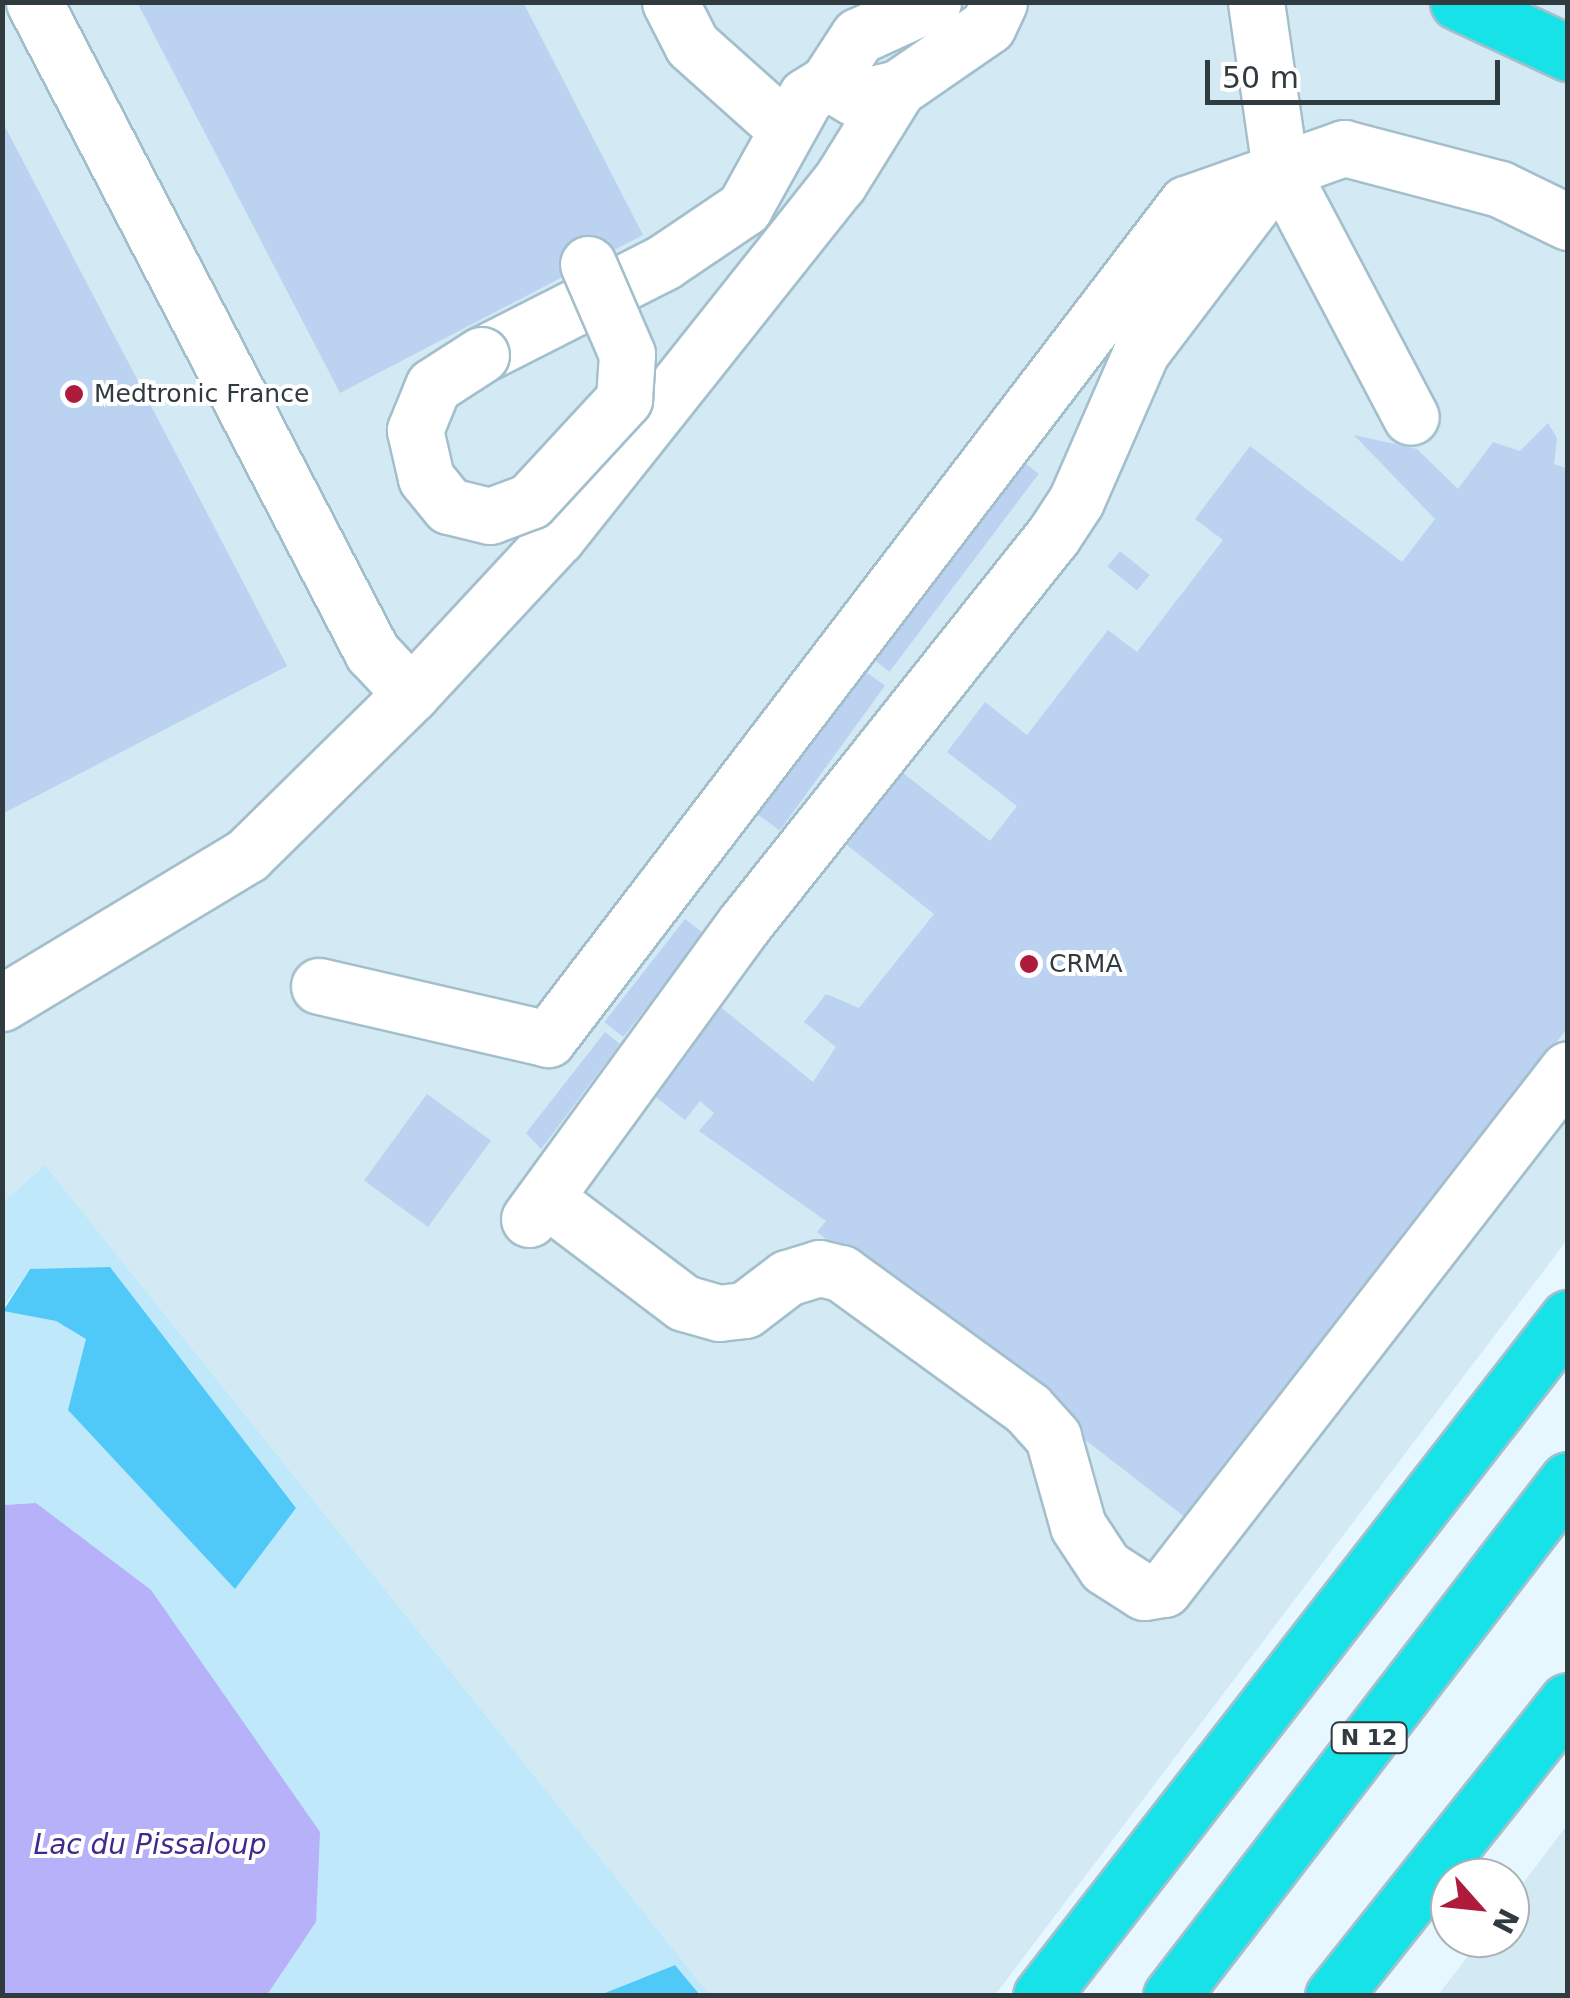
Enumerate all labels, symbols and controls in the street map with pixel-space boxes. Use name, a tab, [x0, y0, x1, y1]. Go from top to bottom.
scale bar	[1210, 40, 1505, 102]
text: 50 m	[1222, 60, 1299, 95]
place label: Medtronic France	[94, 379, 309, 409]
marker: Medtronic France	[63, 383, 85, 405]
place label: CRMA	[1049, 949, 1122, 979]
marker: CRMA	[1018, 953, 1040, 975]
road number: N 12	[1329, 1721, 1409, 1755]
water label: Lac du Pissaloup	[34, 1828, 266, 1862]
north arrow	[1430, 1858, 1530, 1958]
text: N	[1485, 1903, 1525, 1939]

